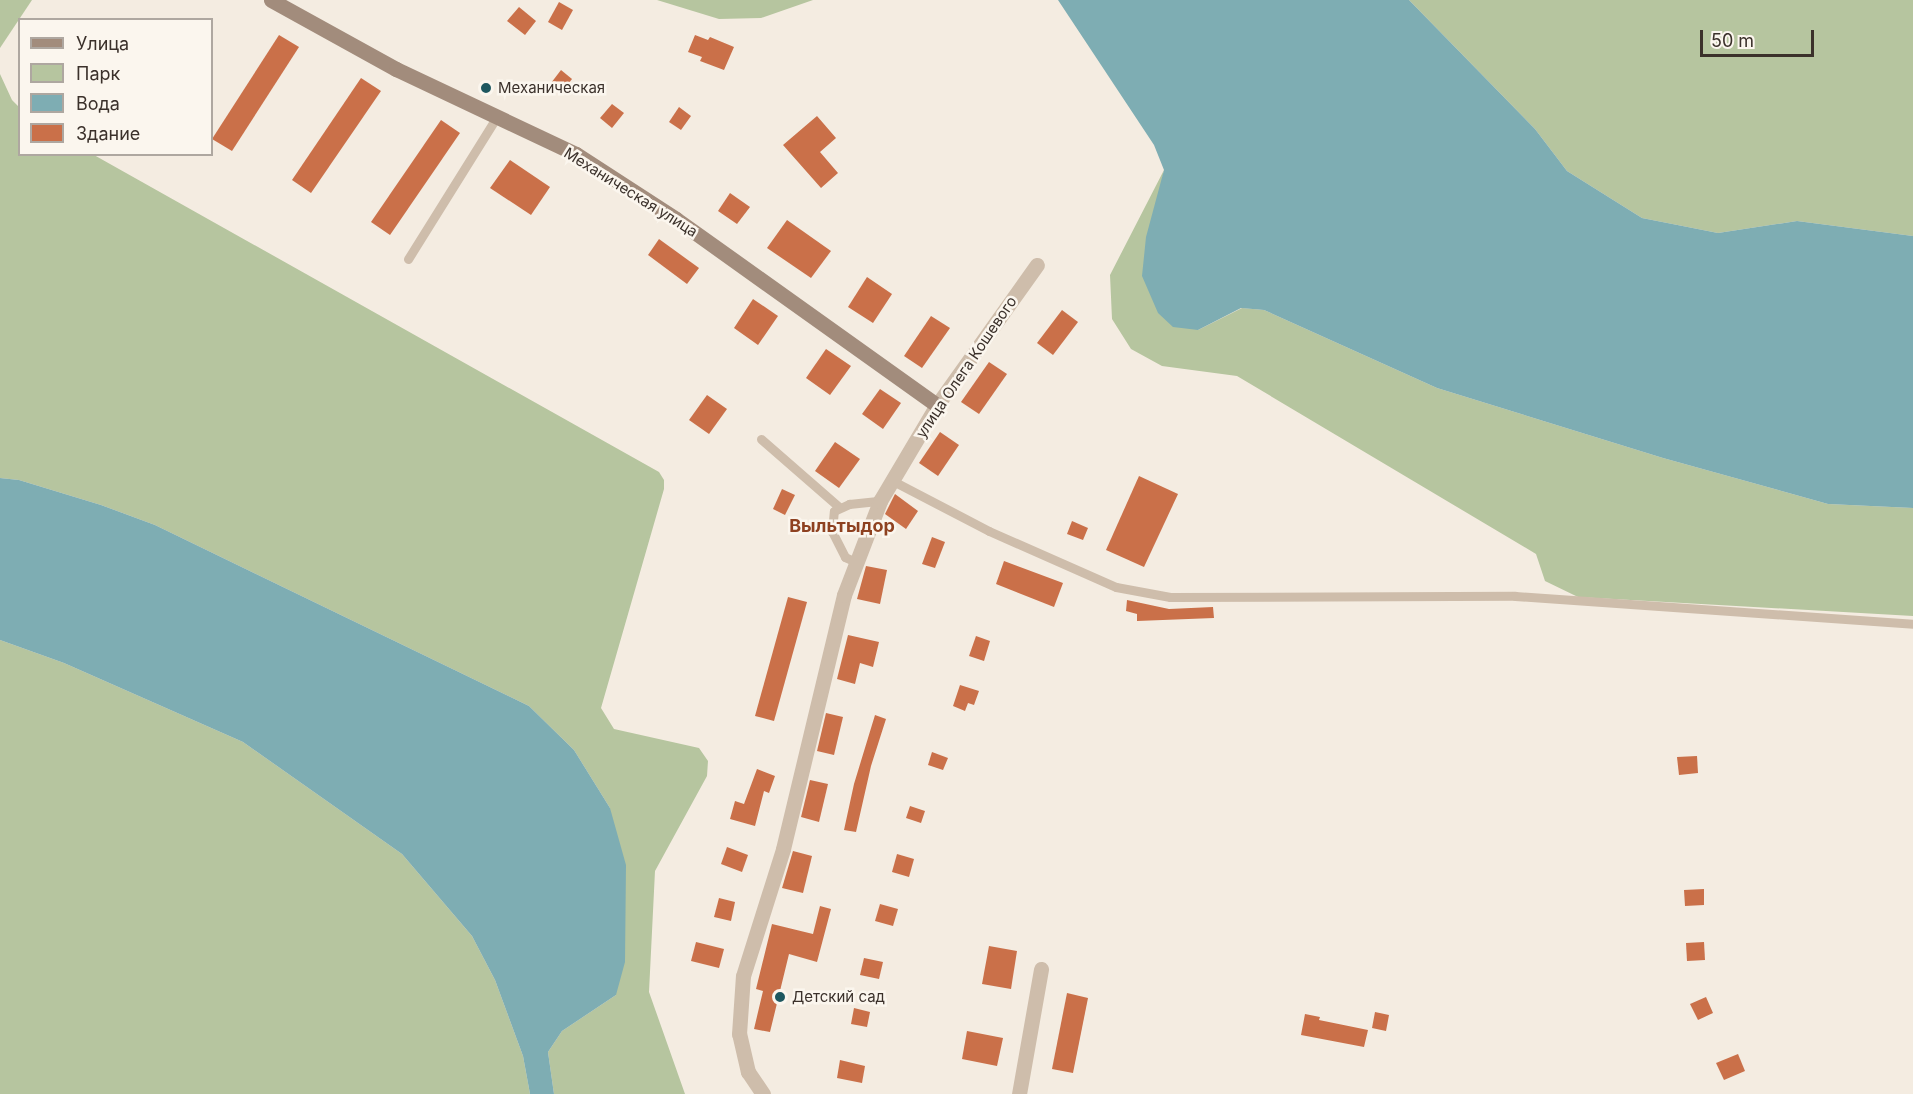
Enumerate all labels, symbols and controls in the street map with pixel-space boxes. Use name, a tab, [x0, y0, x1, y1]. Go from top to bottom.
legend	[18, 18, 213, 156]
scale bar	[1703, 18, 1817, 56]
text: 50 m	[1711, 30, 1754, 51]
text: Улица	[76, 33, 129, 54]
text: Парк	[76, 63, 120, 84]
place label: Механическая	[498, 79, 605, 97]
marker: Механическая	[479, 81, 493, 95]
text: Вода	[76, 93, 120, 114]
text: Здание	[76, 123, 140, 144]
street label: Механическая улица	[561, 144, 701, 240]
street label: улица Олега Кошевого	[912, 293, 1020, 441]
district label: Выльтыдор	[789, 515, 895, 537]
place label: Детский сад	[792, 988, 885, 1006]
marker: Детский сад	[773, 990, 787, 1004]

